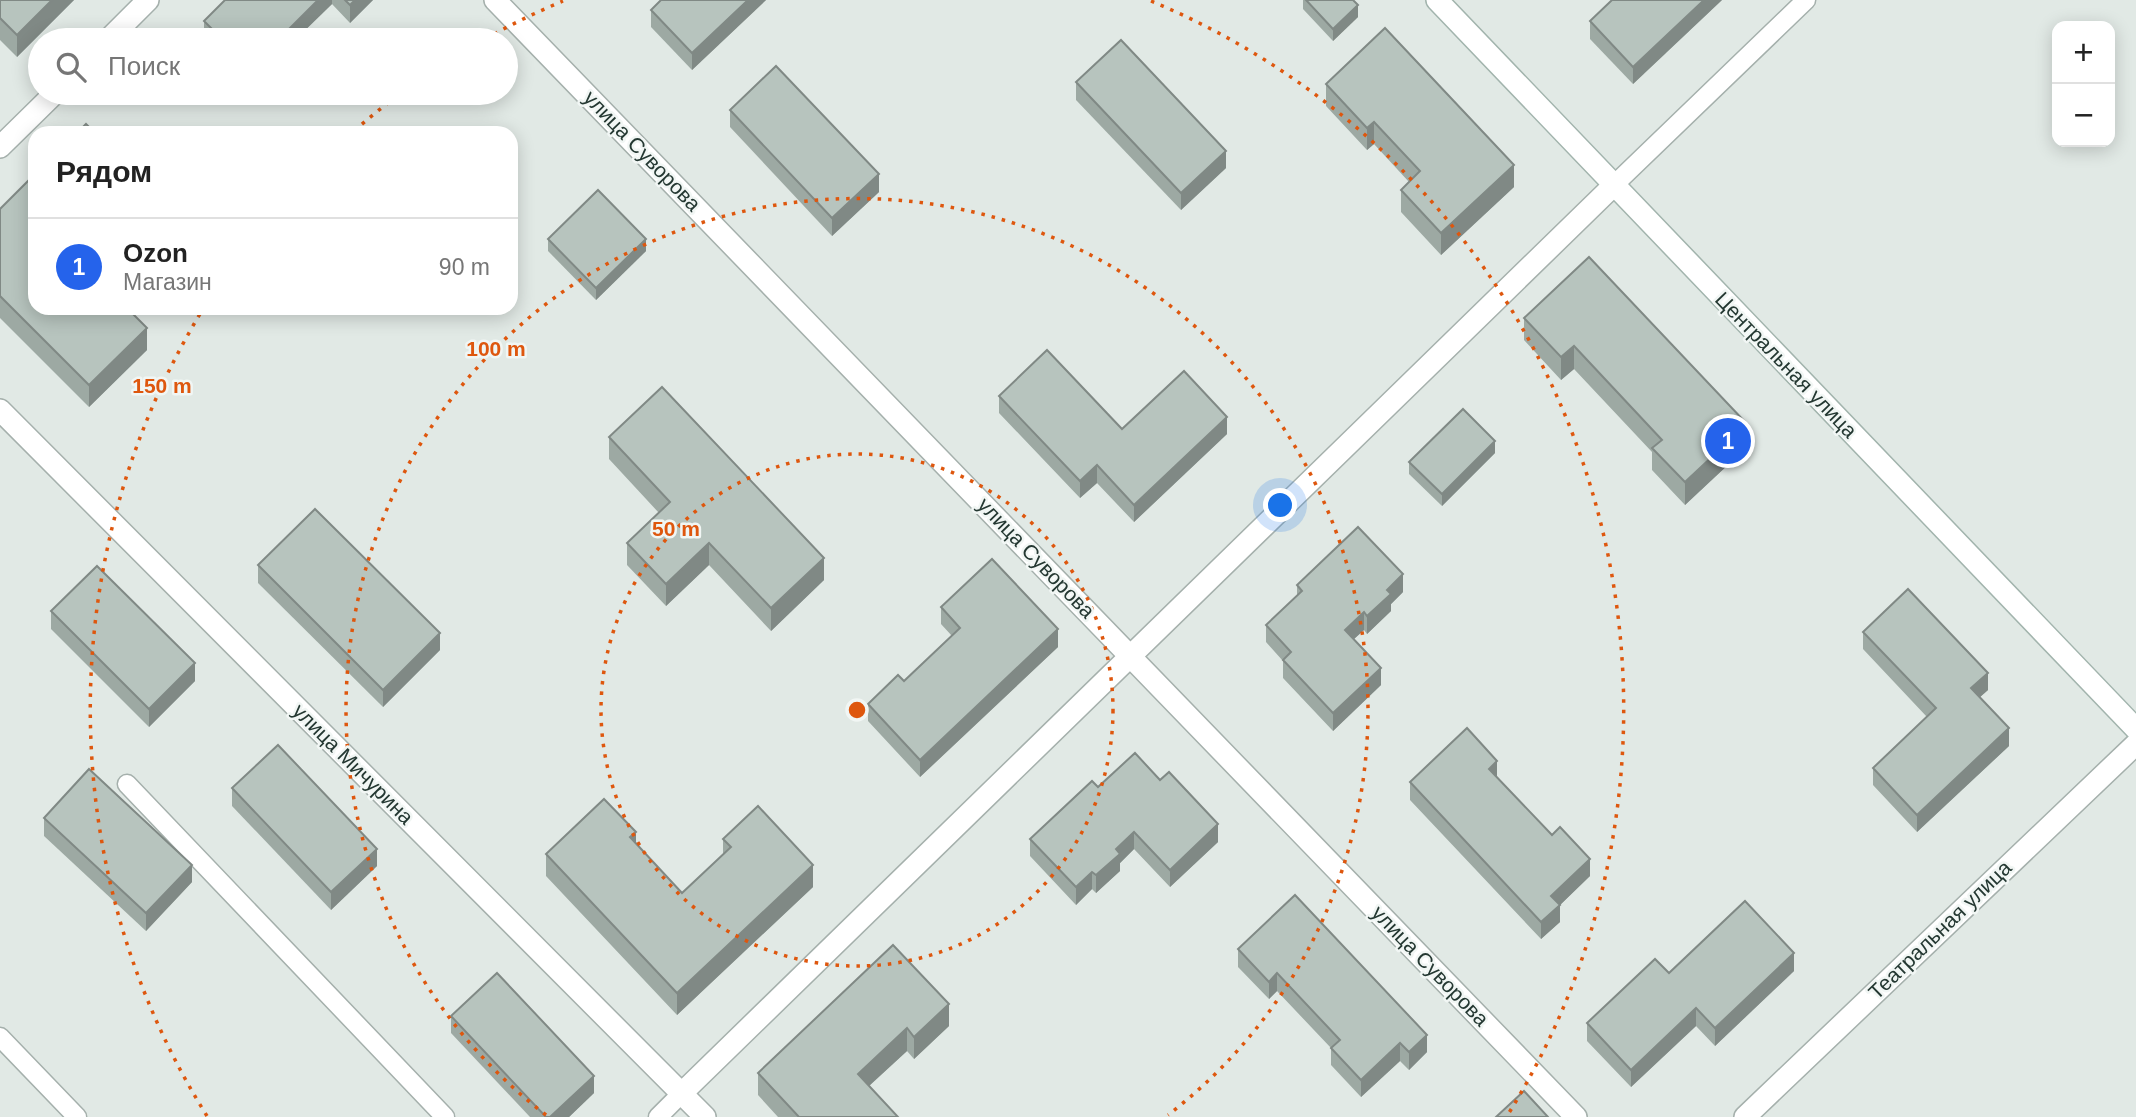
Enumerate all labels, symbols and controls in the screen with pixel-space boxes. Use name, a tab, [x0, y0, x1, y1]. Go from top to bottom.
map controls	[2052, 21, 2115, 147]
button: +	[2052, 21, 2115, 84]
search box	[28, 28, 518, 105]
icon: search	[52, 48, 90, 86]
text: Поиск	[108, 51, 180, 81]
button: −	[2052, 84, 2115, 147]
street label: улица Суворова	[579, 86, 706, 216]
text: Рядом	[56, 155, 152, 188]
text: Ozon	[123, 238, 188, 268]
text: 1	[73, 254, 85, 280]
text: 90 m	[439, 254, 490, 280]
text: Магазин	[123, 269, 212, 295]
street label: Центральная улица	[1711, 287, 1862, 442]
text: 100 m	[466, 337, 526, 360]
text: 150 m	[132, 374, 192, 397]
pin: 1	[1705, 415, 1751, 467]
your location	[1263, 488, 1297, 522]
street label: улица Суворова	[973, 493, 1100, 623]
text: 50 m	[652, 517, 700, 540]
centre of rings	[845, 698, 869, 722]
street label: улица Мичурина	[288, 699, 419, 829]
street label: Театральная улица	[1864, 856, 2016, 1004]
street label: улица Суворова	[1367, 901, 1494, 1031]

